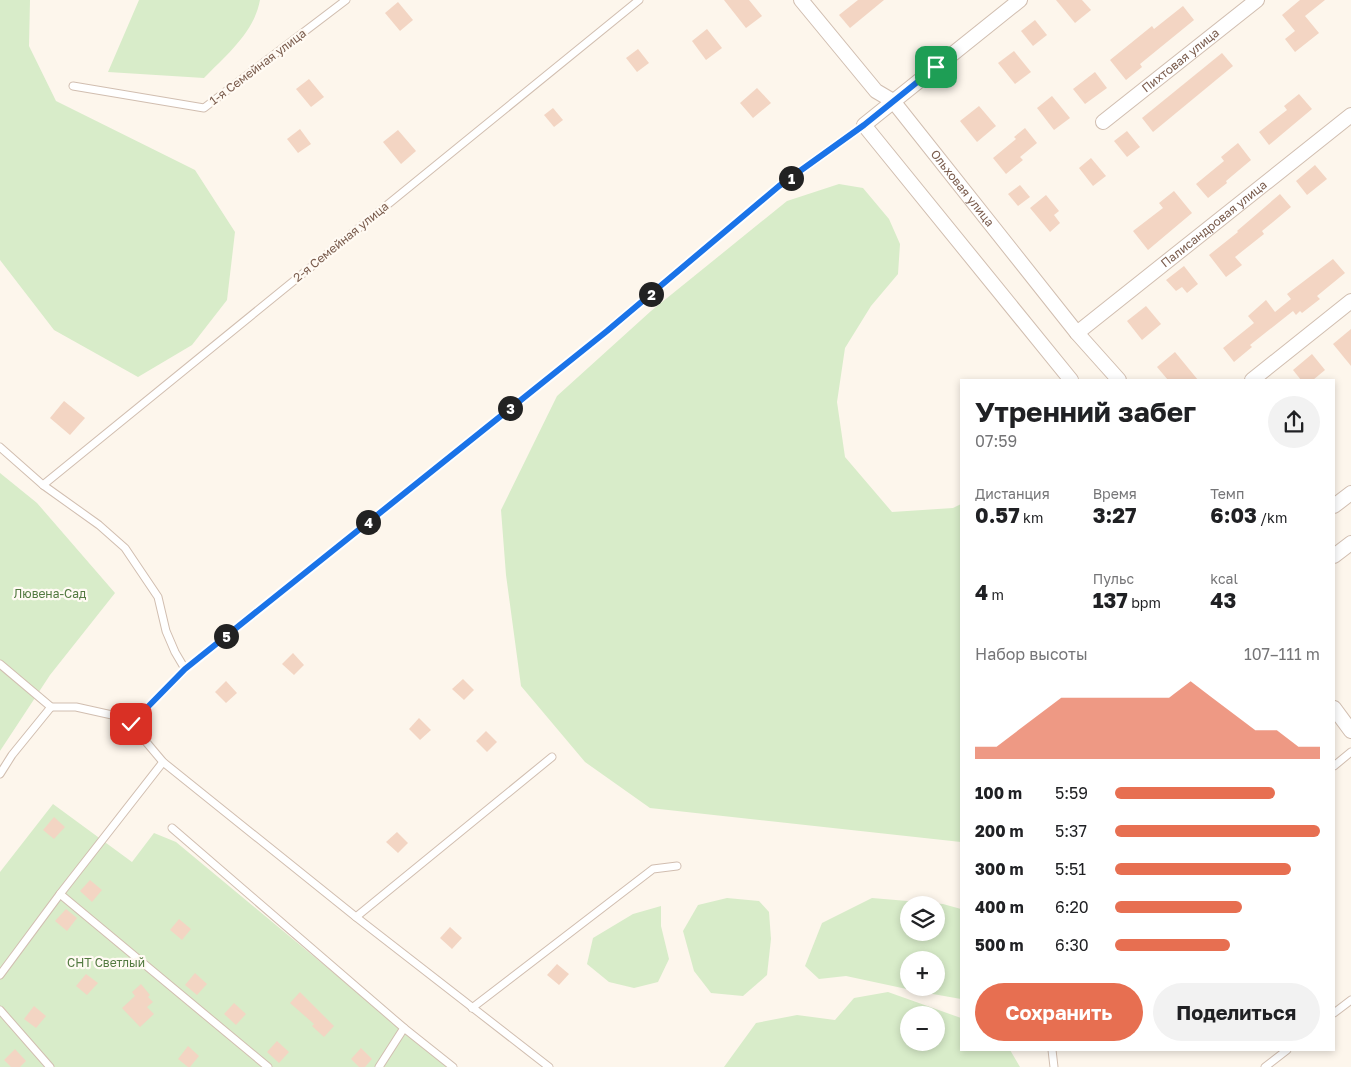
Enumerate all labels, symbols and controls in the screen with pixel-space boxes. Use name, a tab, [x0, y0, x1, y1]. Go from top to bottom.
street label: 1-я Семейная улица	[206, 25, 309, 108]
street label: Пихтовая улица	[1139, 25, 1222, 95]
pin	[915, 46, 957, 88]
icon: arrive	[922, 53, 950, 81]
street label: Ольховая улица	[928, 146, 998, 229]
pin: 1	[778, 166, 804, 190]
text: 1	[788, 170, 795, 187]
street label: Палисандровая улица	[1158, 177, 1270, 270]
street label: 2-я Семейная улица	[290, 198, 391, 285]
pin: 2	[638, 282, 664, 306]
text: 2	[647, 286, 656, 303]
text: Утренний забег	[975, 395, 1196, 428]
pin: 3	[498, 396, 522, 420]
button: share	[1268, 396, 1320, 448]
text: 3	[506, 400, 515, 417]
text: 07:59	[975, 431, 1017, 451]
text: Дистанция	[975, 485, 1050, 502]
text: Время	[1093, 485, 1137, 502]
text: Темп	[1210, 485, 1244, 502]
text: 0.57	[975, 502, 1020, 528]
text: 3:27	[1093, 502, 1136, 528]
text: 6:03	[1210, 502, 1257, 528]
text: km	[1020, 509, 1043, 526]
text: /km	[1257, 509, 1287, 526]
pin: 4	[356, 510, 380, 534]
text: 4	[364, 514, 373, 531]
text: Пульс	[1093, 570, 1134, 587]
text: kcal	[1210, 570, 1238, 587]
text: 4	[975, 579, 988, 605]
park label: Лювена-Сад	[14, 586, 86, 601]
text: m	[988, 586, 1004, 603]
text: 137	[1093, 587, 1128, 613]
text: 43	[1210, 587, 1236, 613]
text: bpm	[1128, 594, 1161, 611]
pin: 5	[214, 624, 238, 648]
text: 5	[222, 628, 231, 645]
text: Набор высоты	[975, 644, 1088, 664]
text: 107–111 m	[1244, 644, 1320, 664]
pin	[110, 703, 152, 745]
icon: check	[117, 710, 145, 738]
text: 100 m	[975, 783, 1022, 803]
text: 5:59	[1055, 783, 1088, 803]
text: 200 m	[975, 821, 1024, 841]
text: 5:37	[1055, 821, 1087, 841]
text: 300 m	[975, 859, 1024, 879]
text: 5:51	[1055, 859, 1086, 879]
map controls	[900, 896, 945, 1051]
button: layers	[900, 896, 945, 941]
text: 400 m	[975, 897, 1024, 917]
text: 6:20	[1055, 897, 1089, 917]
text: 500 m	[975, 935, 1024, 955]
text: 6:30	[1055, 935, 1089, 955]
button: +	[900, 951, 945, 996]
park label: СНТ Светлый	[67, 955, 145, 970]
button: Сохранить	[975, 983, 1143, 1041]
button: Поделиться	[1153, 983, 1320, 1041]
button: −	[900, 1006, 945, 1051]

